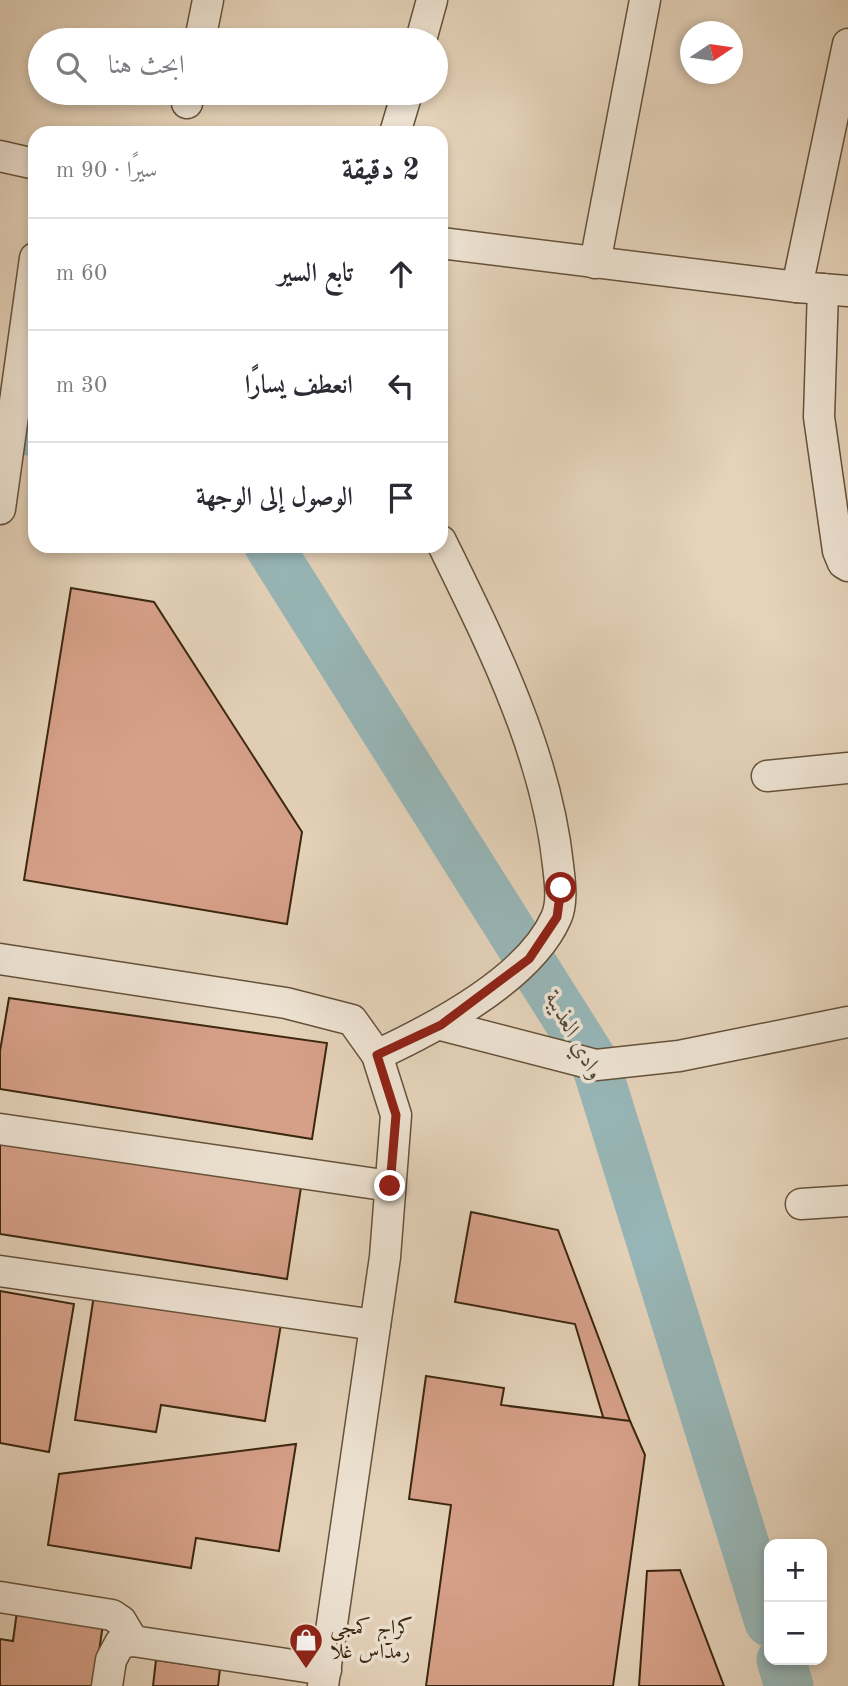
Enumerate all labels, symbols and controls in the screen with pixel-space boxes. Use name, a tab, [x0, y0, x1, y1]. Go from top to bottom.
north arrow	[680, 21, 743, 84]
search box	[28, 28, 448, 105]
icon: search	[52, 48, 90, 86]
text: ابحث هنا	[108, 53, 185, 79]
text: 2 دقيقة	[342, 156, 420, 186]
text: سيرًا · 90 m	[56, 159, 157, 182]
icon: ahead	[382, 255, 420, 293]
text: تابع السير	[278, 261, 353, 287]
text: 60 m	[56, 262, 107, 285]
icon: left	[382, 367, 420, 405]
text: انعطف يسارًا	[245, 373, 353, 399]
text: 30 m	[56, 374, 107, 397]
icon: arrive	[382, 479, 420, 517]
text: الوصول إلى الوجهة	[196, 485, 353, 511]
route start	[545, 872, 576, 903]
water label: وادي العذيبة	[534, 987, 607, 1087]
route end	[374, 1170, 405, 1201]
map controls	[764, 1539, 827, 1665]
button: +	[764, 1539, 827, 1602]
button: −	[764, 1602, 827, 1665]
place label: كراج كمجي رمداس غلا	[330, 1616, 413, 1663]
shop icon: كراج كمجي رمداس غلا	[287, 1621, 325, 1670]

